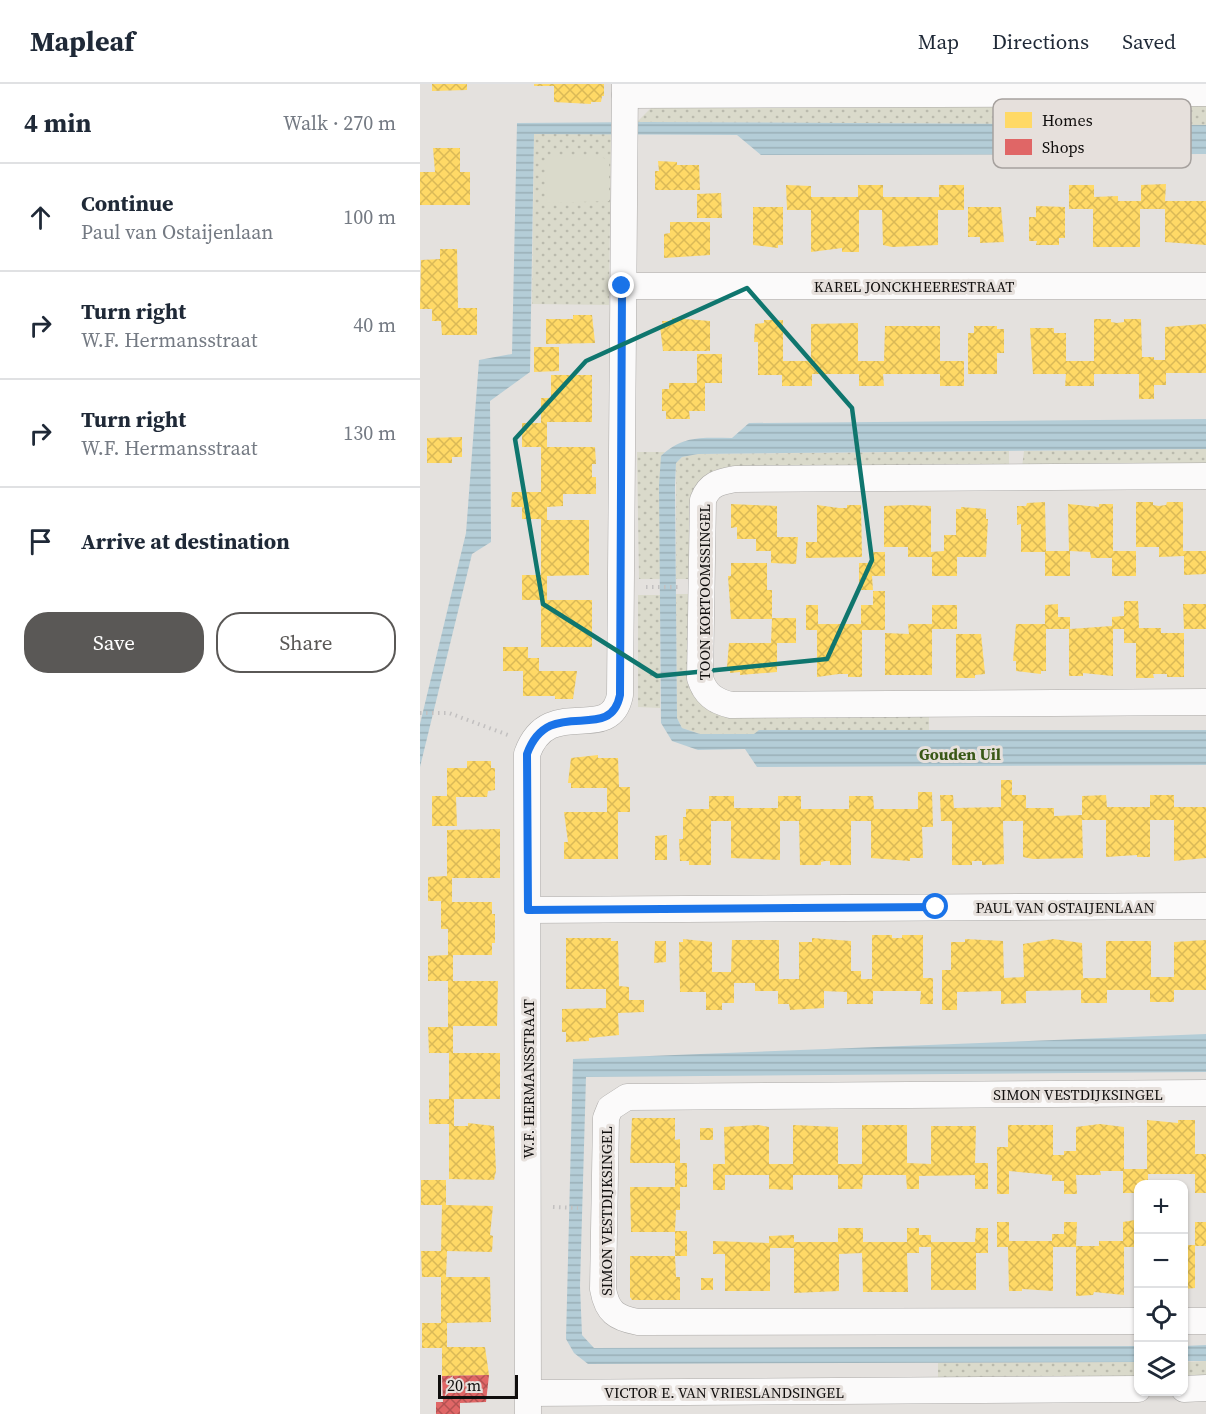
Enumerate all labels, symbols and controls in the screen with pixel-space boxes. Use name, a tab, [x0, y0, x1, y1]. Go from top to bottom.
text: Mapleaf	[30, 22, 134, 60]
text: Map	[918, 27, 959, 56]
text: Directions	[992, 27, 1089, 56]
text: Saved	[1122, 27, 1176, 56]
legend	[993, 99, 1191, 168]
text: 4 min	[24, 105, 91, 141]
text: Walk · 270 m	[283, 109, 396, 137]
text: Homes	[1042, 109, 1093, 131]
text: Shops	[1042, 136, 1085, 158]
text: Continue	[81, 188, 174, 218]
icon: ahead	[24, 201, 57, 234]
text: 100 m	[343, 203, 396, 231]
text: Paul van Ostaijenlaan	[81, 218, 273, 246]
route end	[608, 272, 634, 298]
street label: KAREL JONCKHEERESTRAAT	[814, 276, 1014, 297]
text: Turn right	[81, 296, 186, 326]
icon: right	[24, 309, 57, 342]
text: 40 m	[353, 311, 396, 339]
text: W.F. Hermansstraat	[81, 326, 257, 354]
text: Turn right	[81, 404, 186, 434]
icon: right	[24, 417, 57, 450]
text: 130 m	[343, 419, 396, 447]
text: W.F. Hermansstraat	[81, 434, 257, 462]
street label: TOON KORTOOMSSINGEL	[694, 504, 715, 680]
icon: arrive	[24, 525, 57, 558]
text: Arrive at destination	[81, 526, 290, 556]
button: Save	[24, 612, 204, 673]
button: Share	[216, 612, 396, 673]
district label: Gouden Uil	[919, 743, 1001, 765]
route start	[922, 893, 948, 919]
street label: PAUL VAN OSTAIJENLAAN	[976, 897, 1155, 918]
street label: W.F. HERMANSSTRAAT	[518, 999, 539, 1159]
street label: SIMON VESTDIJKSINGEL	[993, 1084, 1163, 1105]
street label: SIMON VESTDIJKSINGEL	[596, 1126, 617, 1296]
map controls	[1134, 1180, 1188, 1396]
button: +	[1134, 1180, 1188, 1234]
button: −	[1134, 1234, 1188, 1288]
button: locate	[1134, 1288, 1188, 1342]
button: layers	[1134, 1342, 1188, 1396]
scale bar	[438, 1372, 518, 1400]
text: 20 m	[447, 1374, 481, 1396]
street label: VICTOR E. VAN VRIESLANDSINGEL	[604, 1382, 844, 1403]

